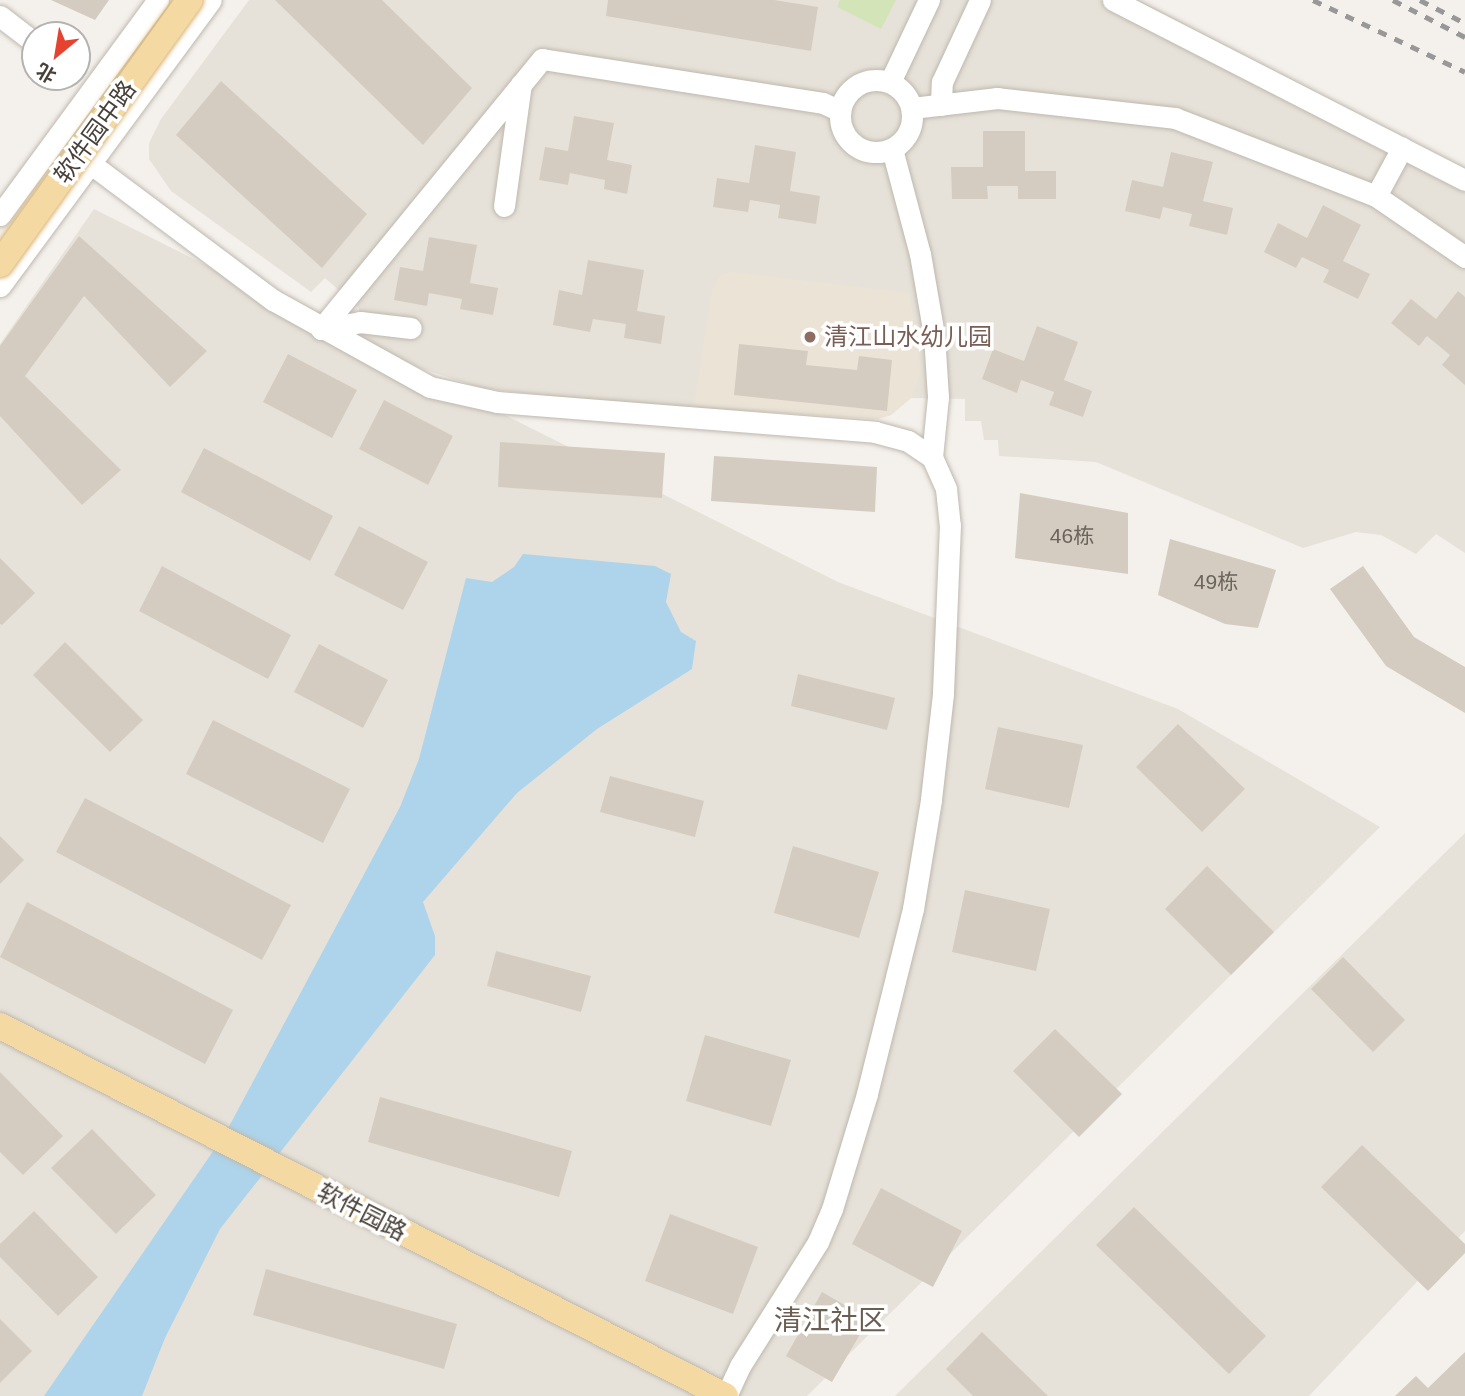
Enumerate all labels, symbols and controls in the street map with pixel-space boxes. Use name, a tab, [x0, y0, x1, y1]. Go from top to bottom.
north arrow	[21, 21, 91, 91]
text: 北	[33, 59, 60, 87]
street label: 软件园中路	[48, 75, 142, 189]
place label: 清江山水幼儿园	[824, 323, 992, 351]
marker: 清江山水幼儿园	[802, 329, 818, 345]
house number: 46栋	[1050, 523, 1094, 549]
house number: 49栋	[1194, 569, 1238, 595]
street label: 软件园路	[313, 1177, 411, 1247]
district label: 清江社区	[774, 1304, 886, 1338]

